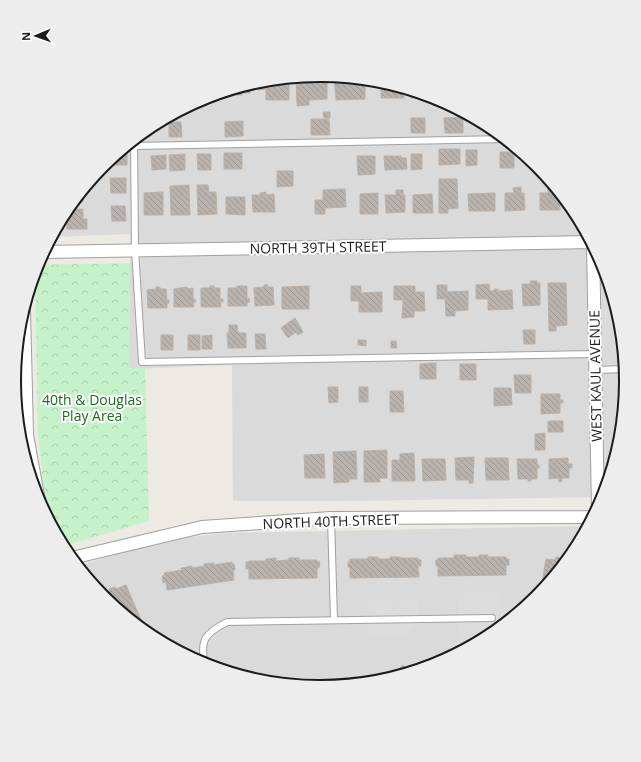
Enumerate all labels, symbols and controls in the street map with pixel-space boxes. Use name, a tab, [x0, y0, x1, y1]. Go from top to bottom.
north arrow	[16, 16, 56, 56]
text: N	[18, 32, 33, 41]
street label: NORTH 39TH STREET	[249, 236, 387, 258]
street label: WEST KAUL AVENUE	[584, 310, 606, 442]
park label: 40th & Douglas Play Area	[42, 390, 142, 425]
street label: NORTH 40TH STREET	[262, 509, 400, 533]

